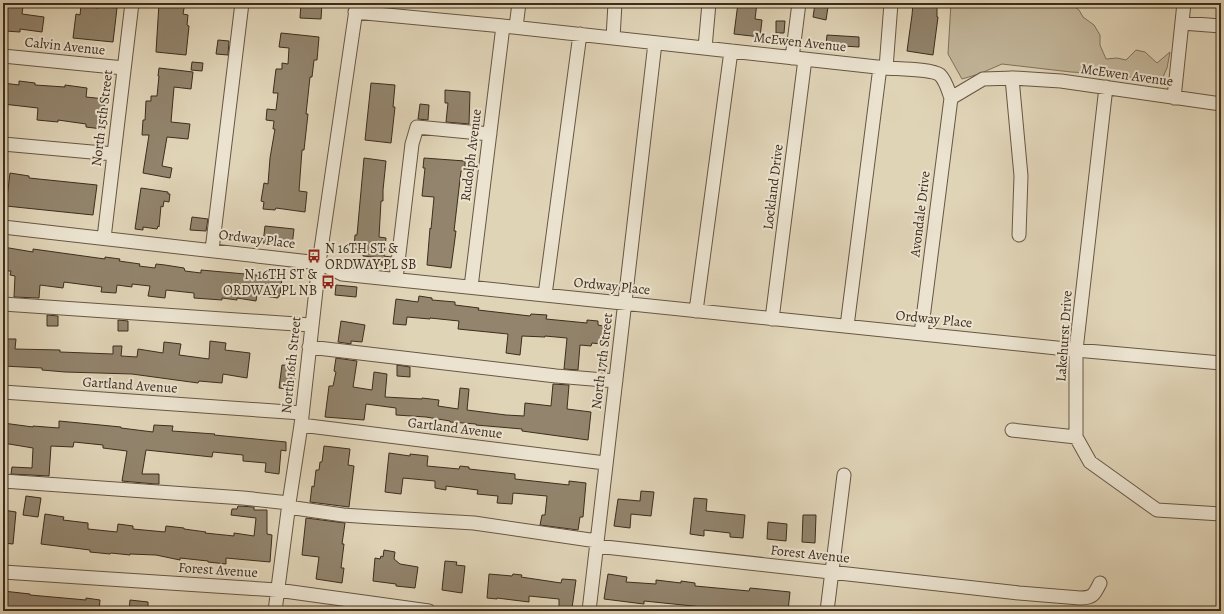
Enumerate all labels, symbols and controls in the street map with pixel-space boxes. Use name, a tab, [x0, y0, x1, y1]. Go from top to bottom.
street label: McEwen Avenue	[753, 28, 847, 56]
street label: Calvin Avenue	[24, 32, 106, 60]
street label: McEwen Avenue	[1080, 59, 1174, 91]
street label: North 15th Street	[87, 68, 117, 167]
street label: Rudolph Avenue	[456, 108, 486, 202]
street label: Lockland Drive	[758, 143, 788, 231]
street label: Avondale Drive	[905, 170, 935, 259]
street label: Ordway Place	[218, 225, 296, 253]
place label: N 16TH ST & ORDWAY PL SB	[325, 239, 416, 274]
bus stop icon: N 16TH ST & ORDWAY PL SB	[306, 248, 322, 264]
place label: N 16TH ST & ORDWAY PL NB	[223, 265, 317, 300]
street label: Ordway Place	[573, 273, 651, 299]
bus stop icon: N 16TH ST & ORDWAY PL NB	[320, 274, 336, 290]
street label: Lakehurst Drive	[1051, 290, 1077, 382]
street label: Ordway Place	[895, 306, 973, 332]
street label: North 17th Street	[587, 311, 617, 410]
street label: North 16th Street	[276, 315, 306, 414]
street label: Gartland Avenue	[82, 372, 178, 398]
street label: Gartland Avenue	[407, 413, 503, 443]
street label: Forest Avenue	[769, 540, 851, 568]
street label: Forest Avenue	[178, 558, 258, 582]

